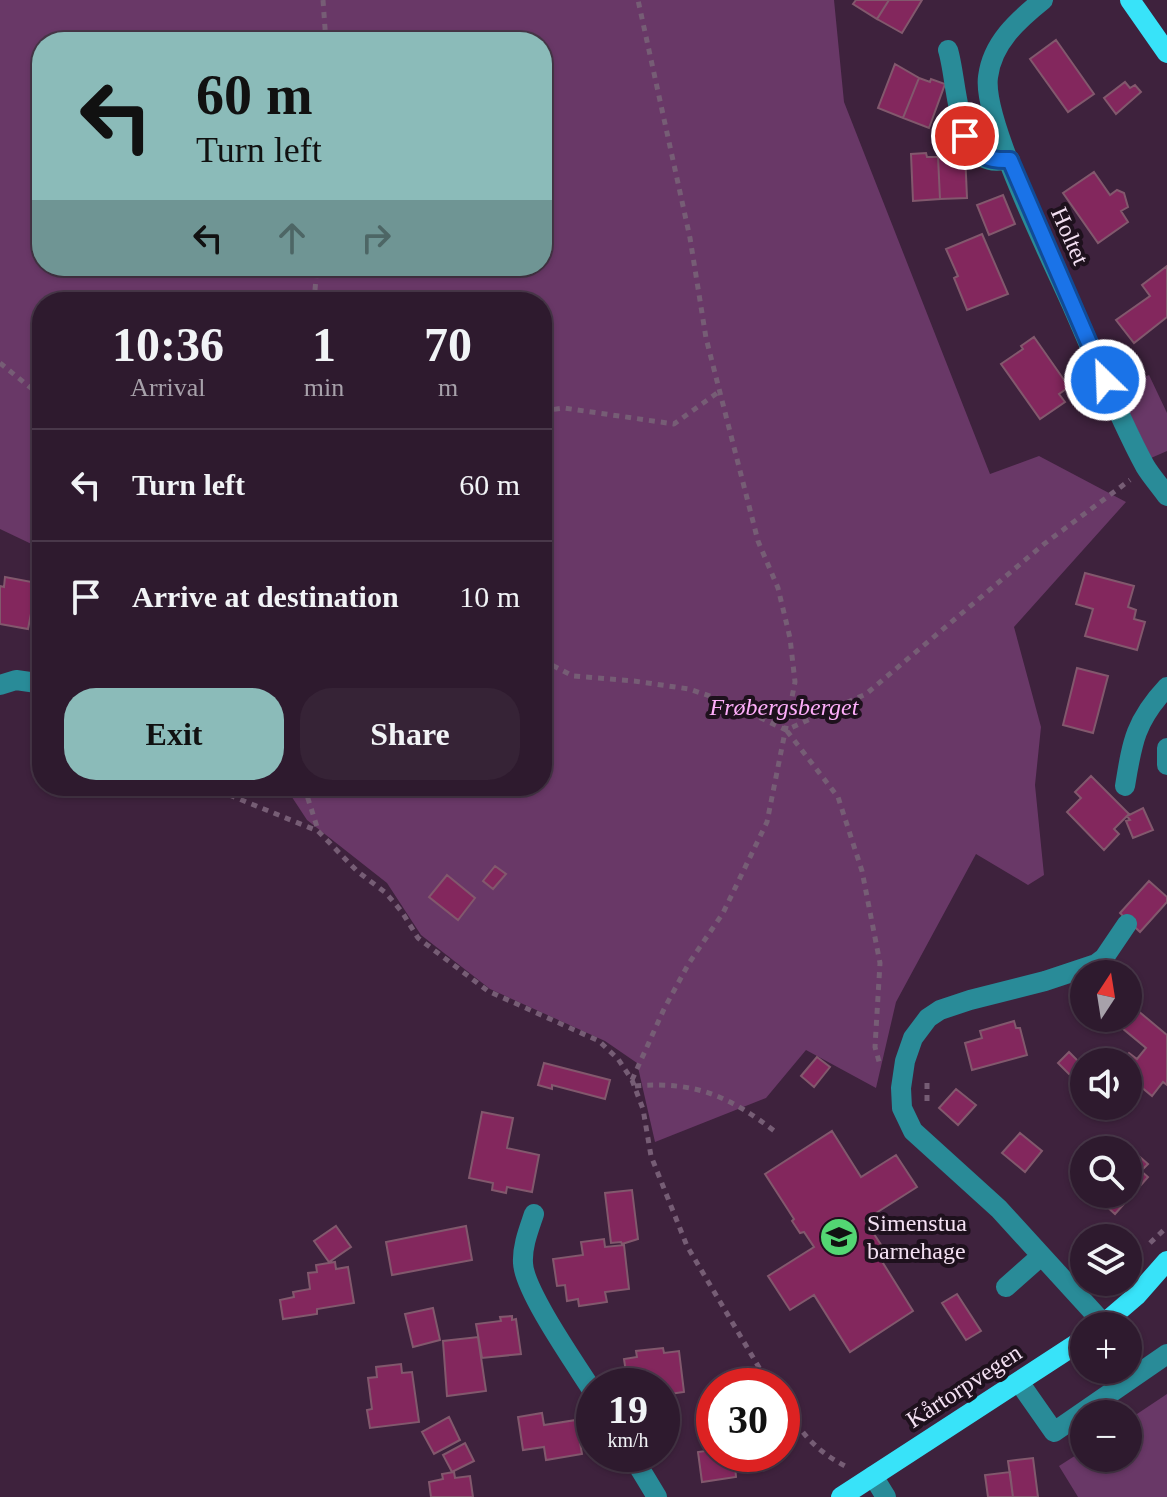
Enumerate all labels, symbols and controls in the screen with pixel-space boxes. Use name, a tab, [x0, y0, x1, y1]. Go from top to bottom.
icon: left	[64, 64, 168, 168]
text: 60 m	[196, 64, 313, 126]
pin	[931, 102, 999, 170]
icon: arrive	[943, 114, 987, 158]
text: Turn left	[196, 130, 322, 170]
street label: Holtet	[1046, 203, 1094, 269]
icon: left	[186, 216, 230, 260]
icon: ahead	[270, 216, 314, 260]
icon: right	[354, 216, 398, 260]
text: 10:36	[112, 318, 224, 371]
text: 1	[312, 318, 336, 371]
text: 70	[424, 318, 472, 371]
position arrow	[1063, 338, 1147, 422]
text: Arrival	[130, 373, 205, 402]
text: min	[304, 373, 344, 402]
text: m	[438, 373, 458, 402]
icon: left	[64, 463, 108, 507]
text: Turn left	[132, 468, 245, 501]
text: 60 m	[459, 468, 520, 501]
icon: arrive	[64, 575, 108, 619]
text: Arrive at destination	[132, 580, 399, 613]
text: 10 m	[459, 580, 520, 613]
button: Exit	[64, 688, 284, 780]
button: Share	[300, 688, 520, 780]
park label: Frøbergsberget	[709, 694, 860, 720]
north arrow	[1070, 960, 1142, 1032]
map controls	[1070, 960, 1142, 1472]
button: sound	[1070, 1048, 1142, 1120]
button: search	[1070, 1136, 1142, 1208]
place label: Simenstua barnehage	[867, 1210, 967, 1264]
school or university icon: Simenstua barnehage	[818, 1216, 860, 1258]
button: layers	[1070, 1224, 1142, 1296]
button: +	[1070, 1312, 1142, 1384]
street label: Kårtorpvegen	[902, 1339, 1026, 1433]
speed limit sign: 30	[696, 1368, 800, 1472]
text: 19	[608, 1387, 648, 1432]
button: −	[1070, 1400, 1142, 1472]
text: km/h	[607, 1429, 649, 1451]

